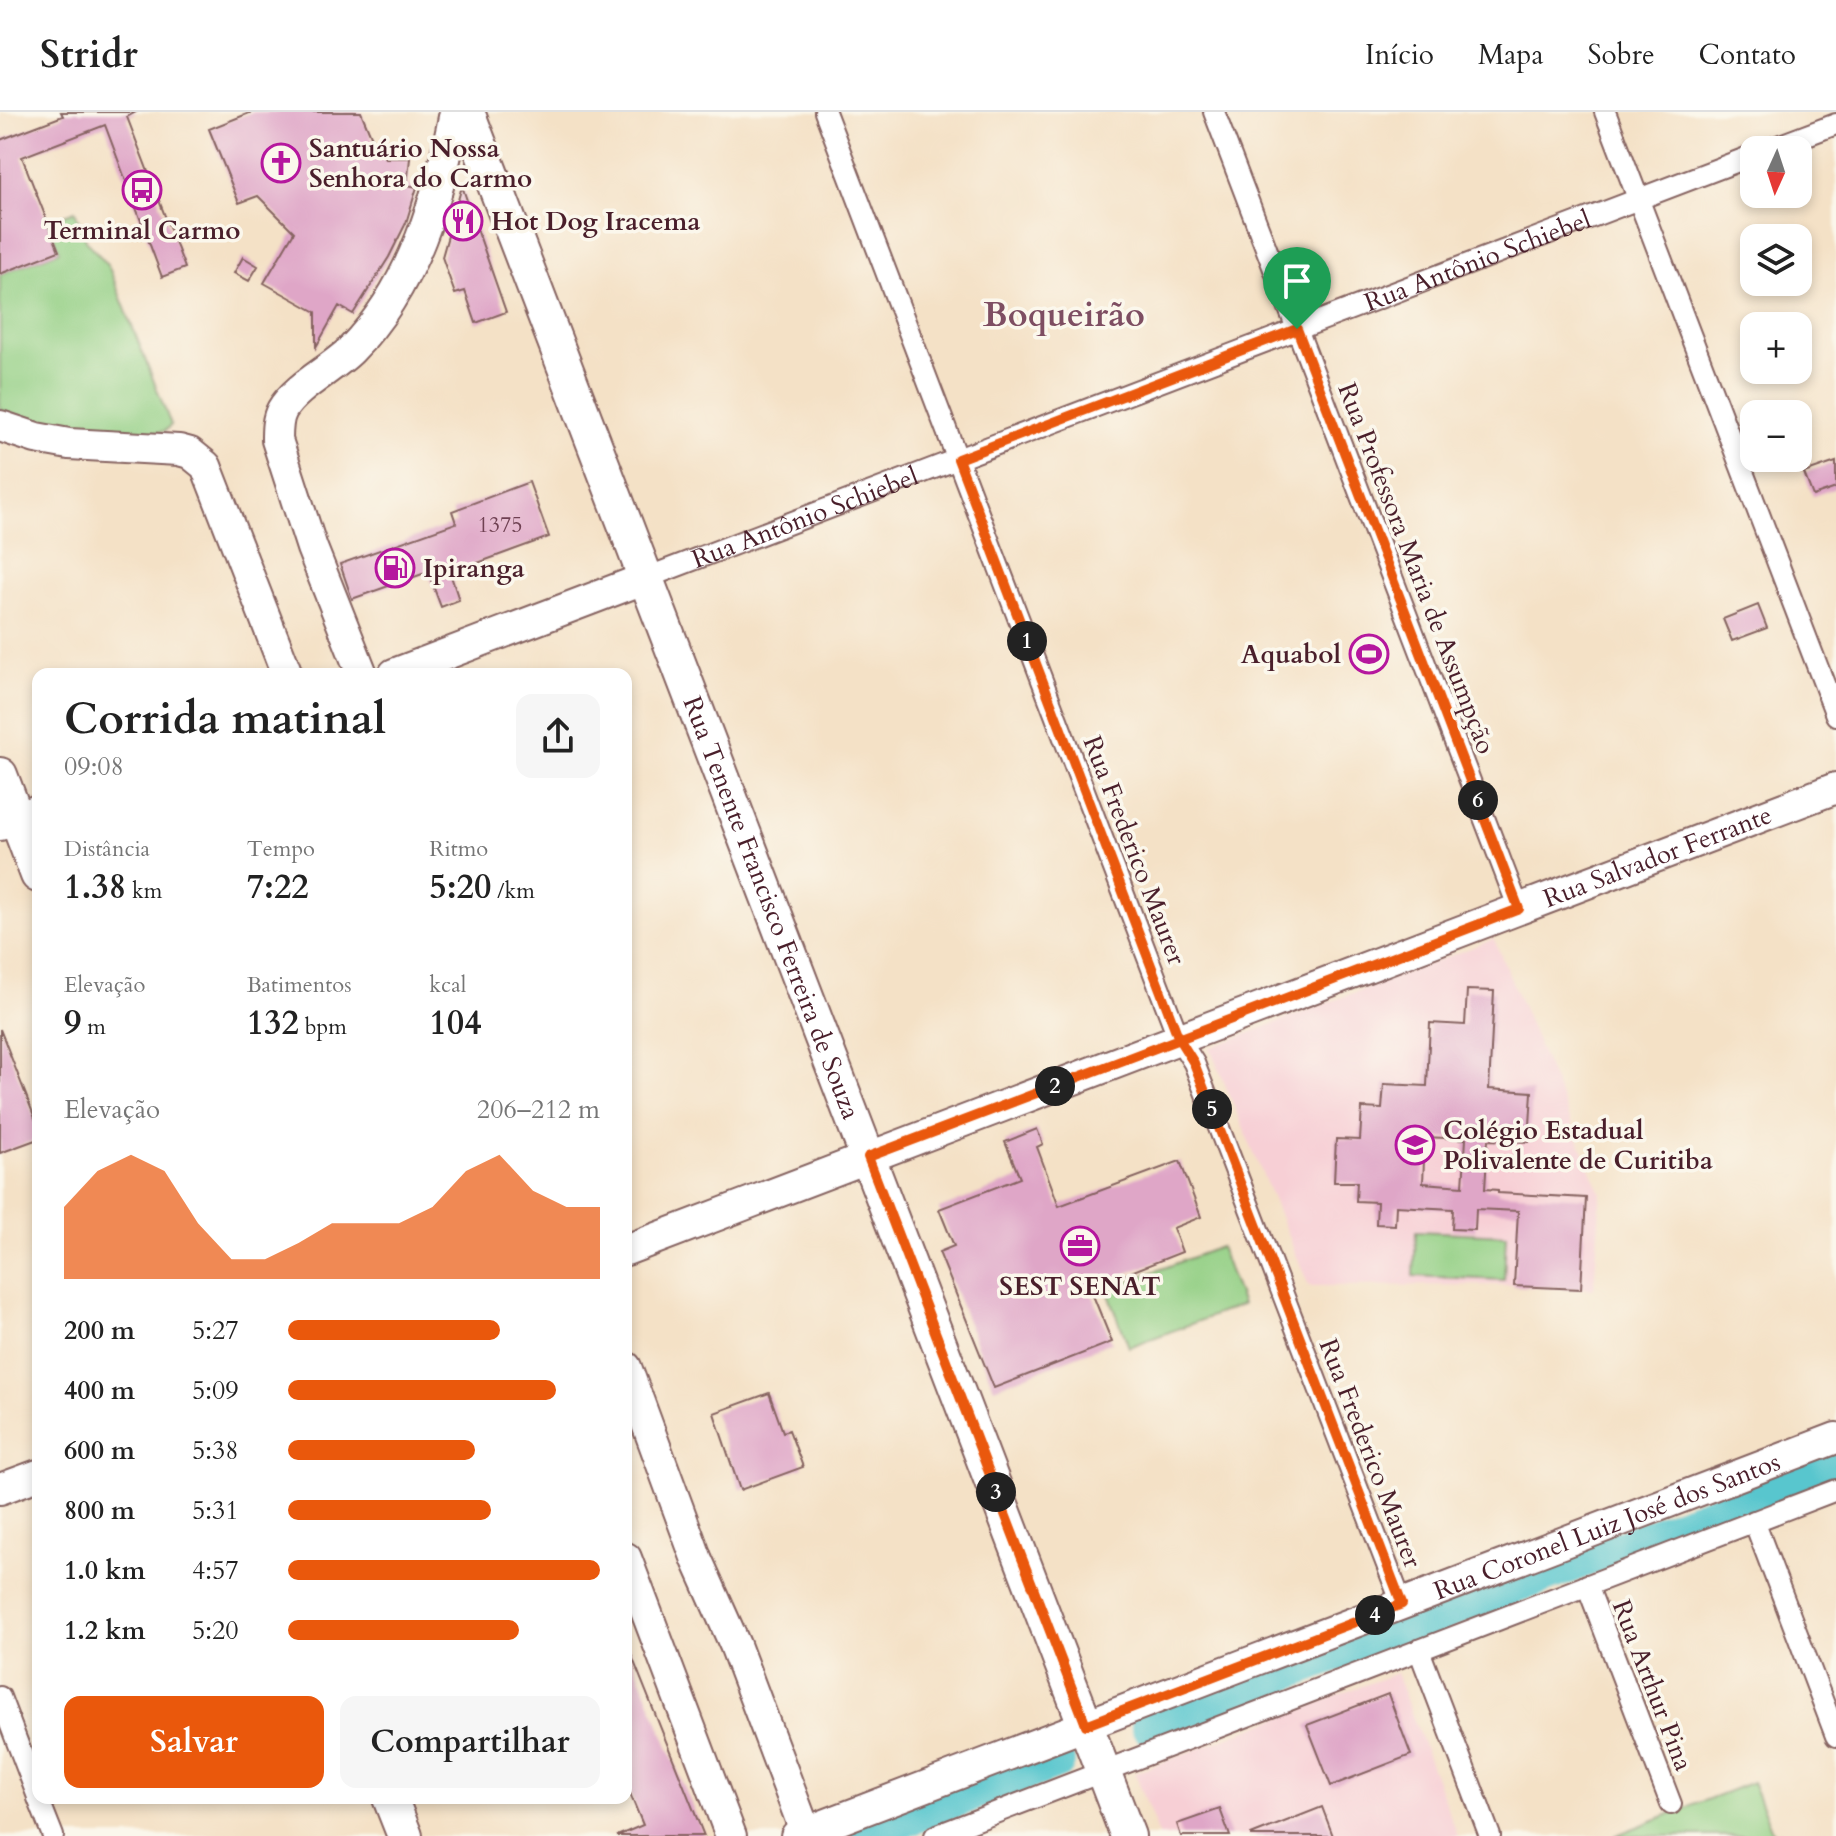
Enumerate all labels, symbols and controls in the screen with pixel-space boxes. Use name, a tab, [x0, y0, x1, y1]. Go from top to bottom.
text: Stridr	[40, 29, 138, 81]
text: Início	[1365, 36, 1434, 74]
text: Mapa	[1478, 36, 1543, 74]
text: Sobre	[1587, 36, 1655, 74]
text: Contato	[1699, 36, 1796, 74]
place label: Santuário Nossa Senhora do Carmo	[309, 131, 532, 196]
north arrow	[1740, 136, 1812, 208]
map controls	[1740, 136, 1812, 472]
church icon: Santuário Nossa Senhora do Carmo	[260, 142, 302, 184]
bus stop icon: Terminal Carmo	[121, 169, 163, 211]
restaurant icon: Hot Dog Iracema	[442, 200, 484, 242]
street label: Rua Antônio Schiebel	[1359, 202, 1596, 320]
place label: Hot Dog Iracema	[491, 204, 701, 239]
place label: Terminal Carmo	[43, 213, 241, 248]
button: layers	[1740, 224, 1812, 296]
pin	[1263, 247, 1331, 329]
icon: arrive	[1275, 259, 1319, 303]
district label: Boqueirão	[983, 292, 1145, 338]
button: +	[1740, 312, 1812, 384]
street label: Rua Professora Maria de Assumpção	[1329, 378, 1504, 759]
button: −	[1740, 400, 1812, 472]
street label: Rua Antônio Schiebel	[687, 459, 924, 577]
house number: 1375	[477, 510, 523, 540]
fuel station icon: Ipiranga	[374, 547, 416, 589]
place label: Ipiranga	[423, 551, 525, 586]
pin: 1	[1007, 621, 1047, 661]
text: 1	[1021, 626, 1033, 656]
sports icon: Aquabol	[1348, 633, 1390, 675]
place label: Aquabol	[1241, 637, 1341, 672]
text: Corrida matinal	[64, 689, 386, 749]
street label: Rua Tenente Francisco Ferreira de Souza	[675, 691, 868, 1124]
button: share	[516, 694, 600, 778]
street label: Rua Frederico Maurer	[1075, 731, 1195, 970]
text: 09:08	[64, 749, 124, 784]
pin: 6	[1458, 780, 1498, 820]
text: 6	[1472, 785, 1484, 815]
street label: Rua Salvador Ferrante	[1538, 797, 1777, 916]
text: Distância	[64, 834, 150, 864]
text: Tempo	[247, 834, 315, 864]
text: Ritmo	[429, 834, 488, 864]
text: 1.38	[64, 864, 126, 910]
text: 7:22	[247, 864, 309, 910]
text: 5:20	[429, 864, 491, 910]
text: km	[126, 876, 162, 906]
text: /km	[491, 876, 535, 906]
text: Elevação	[64, 970, 145, 1000]
text: Batimentos	[247, 970, 352, 1000]
text: kcal	[429, 970, 466, 1000]
text: 9	[64, 1000, 81, 1046]
text: 132	[247, 1000, 299, 1046]
text: 104	[429, 1000, 482, 1046]
text: m	[81, 1012, 106, 1042]
text: bpm	[299, 1012, 347, 1042]
pin: 2	[1035, 1066, 1075, 1106]
text: 2	[1049, 1071, 1061, 1101]
pin: 5	[1192, 1089, 1232, 1129]
text: Elevação	[64, 1092, 160, 1127]
text: 206–212 m	[477, 1092, 600, 1127]
text: 5	[1206, 1094, 1218, 1124]
place label: Colégio Estadual Polivalente de Curitiba	[1443, 1113, 1713, 1178]
school or university icon: Colégio Estadual Polivalente de Curitiba	[1394, 1124, 1436, 1166]
office icon: SEST SENAT	[1059, 1225, 1101, 1267]
place label: SEST SENAT	[999, 1269, 1161, 1304]
text: 200 m	[64, 1313, 135, 1348]
text: 5:27	[192, 1313, 239, 1348]
street label: Rua Frederico Maurer	[1311, 1334, 1431, 1573]
text: 400 m	[64, 1373, 135, 1408]
text: 5:09	[192, 1373, 239, 1408]
text: 600 m	[64, 1433, 135, 1468]
text: 5:38	[192, 1433, 239, 1468]
street label: Rua Coronel Luiz José dos Santos	[1429, 1444, 1785, 1608]
pin: 3	[976, 1472, 1016, 1512]
text: 3	[990, 1477, 1002, 1507]
text: 800 m	[64, 1493, 135, 1528]
text: 5:31	[192, 1493, 239, 1528]
text: 1.0 km	[64, 1553, 145, 1588]
text: 4:57	[192, 1553, 239, 1588]
pin: 4	[1355, 1595, 1395, 1635]
street label: Rua Arthur Pina	[1604, 1595, 1701, 1776]
text: 4	[1369, 1600, 1381, 1630]
text: 1.2 km	[64, 1613, 145, 1648]
text: 5:20	[192, 1613, 239, 1648]
button: Salvar	[64, 1696, 324, 1788]
button: Compartilhar	[340, 1696, 600, 1788]

